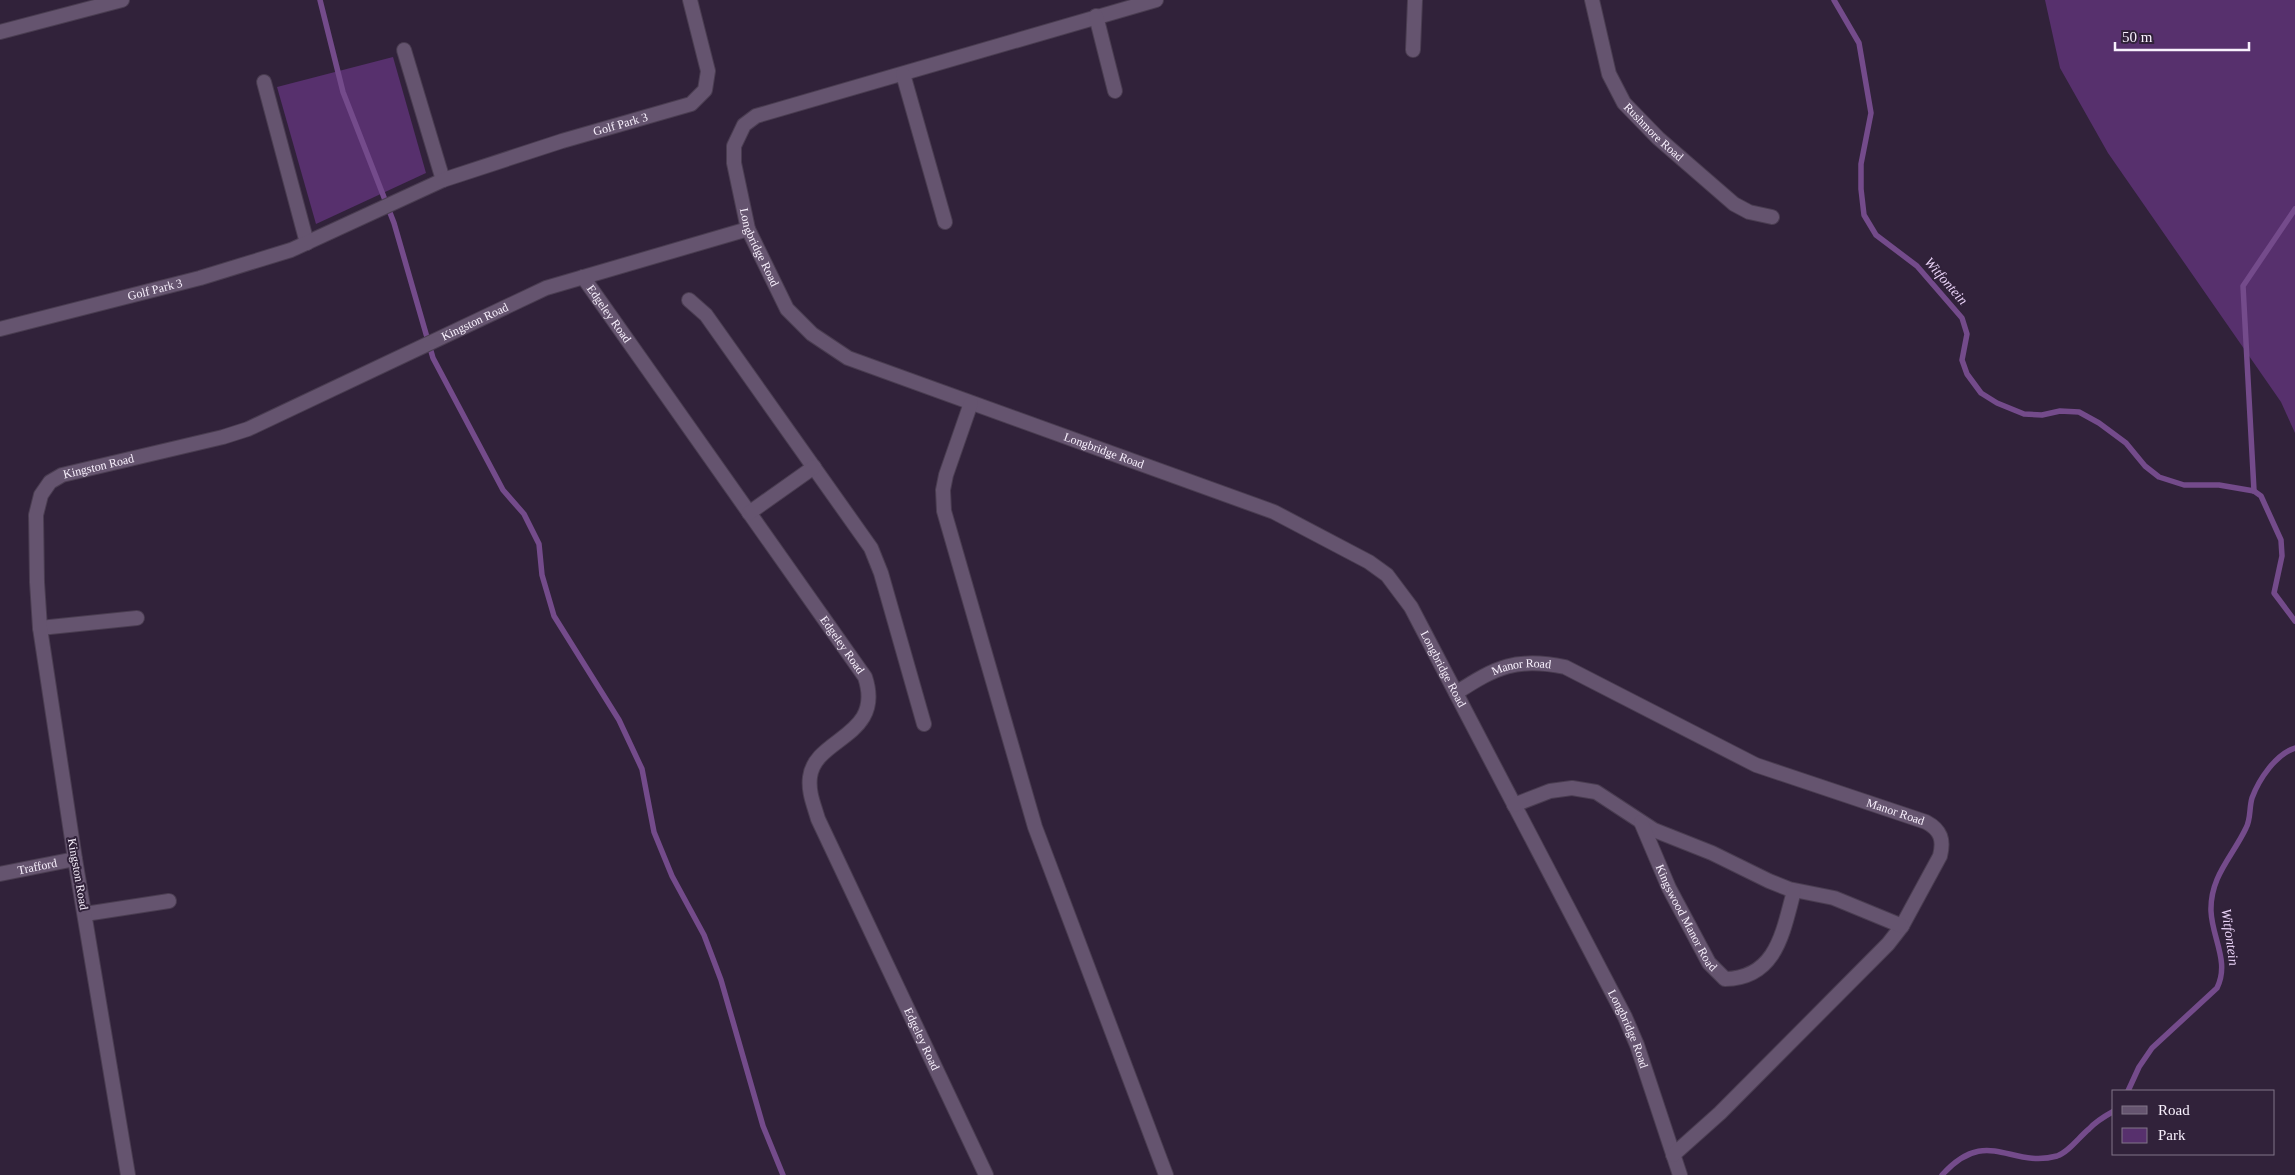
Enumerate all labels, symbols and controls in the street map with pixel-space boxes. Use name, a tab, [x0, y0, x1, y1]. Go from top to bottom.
scale bar	[2115, 20, 2249, 52]
text: 50 m	[2122, 29, 2153, 45]
street label: Rushmore Road	[1621, 100, 1686, 164]
street label: Golf Park 3	[592, 110, 649, 139]
street label: Longbridge Road	[737, 207, 782, 289]
water label: Witfontein	[1921, 254, 1971, 308]
street label: Golf Park 3	[126, 276, 184, 303]
street label: Edgeley Road	[584, 282, 634, 345]
street label: Kingston Road	[439, 300, 510, 344]
street label: Longbridge Road	[1062, 430, 1146, 471]
street label: Kingston Road	[62, 451, 135, 482]
street label: Edgeley Road	[817, 613, 868, 676]
street label: Longbridge Road	[1417, 628, 1469, 709]
street label: Manor Road	[1490, 656, 1552, 678]
street label: Manor Road	[1865, 796, 1926, 828]
street label: Kingston Road	[65, 837, 91, 911]
street label: Trafford	[16, 856, 58, 877]
street label: Kingswood Manor Road	[1653, 862, 1720, 974]
water label: Witfontein	[2219, 907, 2241, 967]
street label: Longbridge Road	[1605, 987, 1651, 1070]
street label: Edgeley Road	[901, 1005, 943, 1073]
legend	[2112, 1090, 2275, 1155]
text: Road	[2158, 1102, 2190, 1118]
text: Park	[2158, 1127, 2186, 1143]

